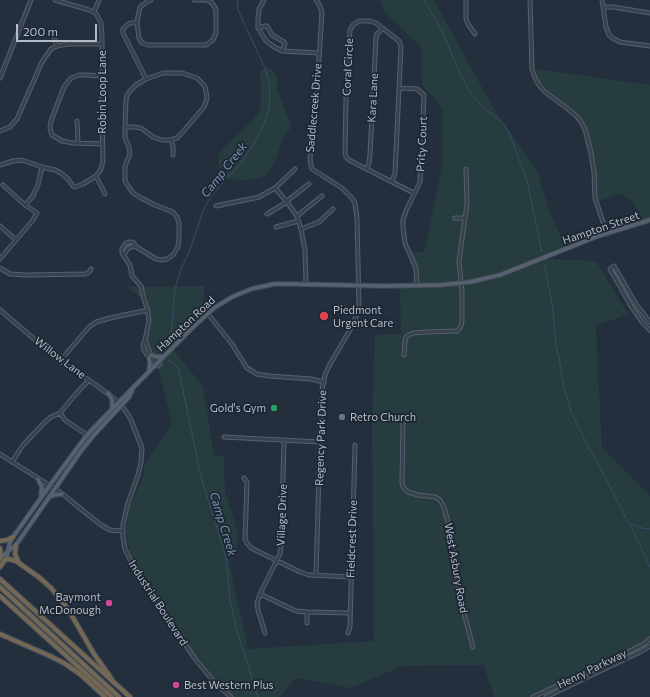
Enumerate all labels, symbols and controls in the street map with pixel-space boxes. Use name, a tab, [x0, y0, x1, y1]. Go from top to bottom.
scale bar	[18, 16, 99, 42]
text: 200 m	[23, 24, 58, 38]
street label: Coral Circle	[340, 38, 356, 96]
street label: Robin Loop Lane	[95, 50, 109, 134]
street label: Saddlecreek Drive	[304, 63, 324, 153]
street label: Kara Lane	[365, 73, 381, 123]
street label: Prity Court	[414, 116, 430, 172]
water label: Camp Creek	[198, 139, 250, 201]
street label: Hampton Street	[561, 209, 641, 247]
street label: Hampton Road	[154, 294, 218, 354]
place label: Piedmont Urgent Care	[333, 303, 393, 329]
marker: Piedmont Urgent Care	[318, 310, 330, 322]
street label: Willow Lane	[32, 334, 88, 382]
street label: Regency Park Drive	[313, 390, 329, 486]
place label: Gold's Gym	[210, 401, 266, 415]
marker: Gold's Gym	[269, 403, 279, 413]
place label: Retro Church	[350, 410, 416, 424]
marker: Retro Church	[337, 412, 347, 422]
street label: Village Drive	[274, 484, 290, 546]
water label: Camp Creek	[206, 490, 240, 558]
street label: Fieldcrest Drive	[344, 500, 360, 578]
street label: West Asbury Road	[442, 522, 470, 614]
street label: Industrial Boulevard	[125, 558, 191, 648]
place label: Baymont McDonough	[39, 590, 101, 616]
marker: Baymont McDonough	[104, 598, 114, 608]
street label: Henry Parkway	[555, 647, 629, 691]
place label: Best Western Plus	[184, 678, 274, 692]
marker: Best Western Plus	[171, 680, 181, 690]

